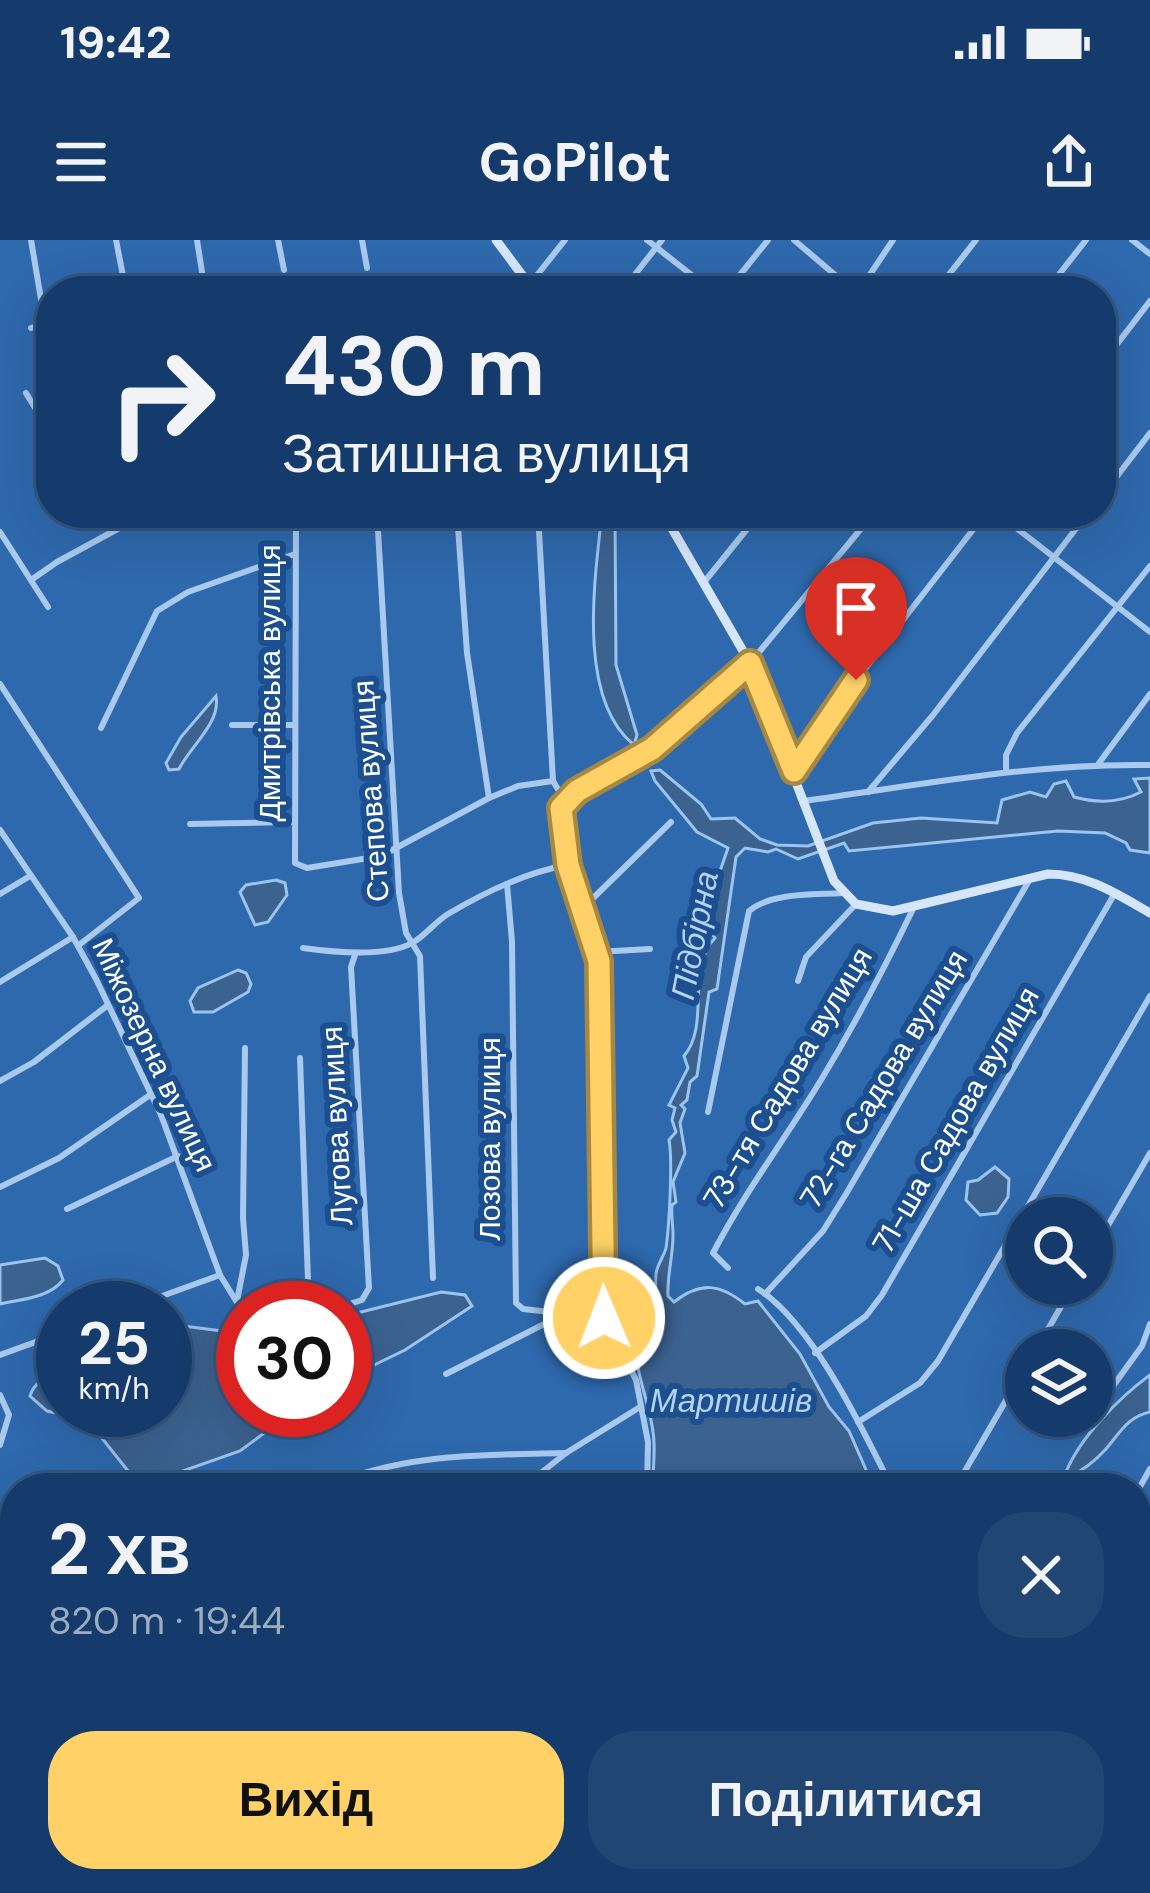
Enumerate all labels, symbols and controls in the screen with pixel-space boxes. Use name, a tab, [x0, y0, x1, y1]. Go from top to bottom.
text: 19:42	[60, 13, 172, 72]
text: GoPilot	[479, 127, 671, 198]
icon: menu	[48, 129, 114, 195]
icon: share	[1036, 129, 1102, 195]
text: 430 m	[282, 312, 545, 421]
icon: right	[84, 324, 240, 480]
text: Затишна вулиця	[282, 418, 691, 489]
street label: Дмитрівська вулиця	[250, 545, 289, 821]
pin	[805, 557, 907, 680]
icon: arrive	[823, 575, 889, 641]
street label: Степова вулиця	[343, 679, 398, 903]
water label: Підбірна	[661, 867, 728, 1003]
street label: Міжозерна вулиця	[83, 932, 226, 1178]
street label: 73-тя Садова вулиця	[694, 940, 881, 1215]
street label: 72-га Садова вулиця	[791, 943, 976, 1215]
street label: 71-ша Садова вулиця	[863, 980, 1048, 1260]
street label: Лугова вулиця	[312, 1025, 361, 1227]
street label: Лозова вулиця	[470, 1037, 509, 1241]
map controls	[1005, 1197, 1113, 1437]
button: search	[1005, 1197, 1113, 1305]
position arrow	[541, 1255, 667, 1381]
speed limit sign: 30	[216, 1281, 372, 1437]
text: 25	[78, 1304, 150, 1383]
button: layers	[1005, 1329, 1113, 1437]
text: km/h	[79, 1369, 149, 1408]
water label: Мартишів	[650, 1379, 812, 1422]
text: 2 хв	[48, 1503, 191, 1596]
button: close	[978, 1512, 1104, 1638]
text: 820 m · 19:44	[48, 1595, 285, 1646]
button: Вихід	[48, 1731, 564, 1869]
button: Поділитися	[588, 1731, 1104, 1869]

